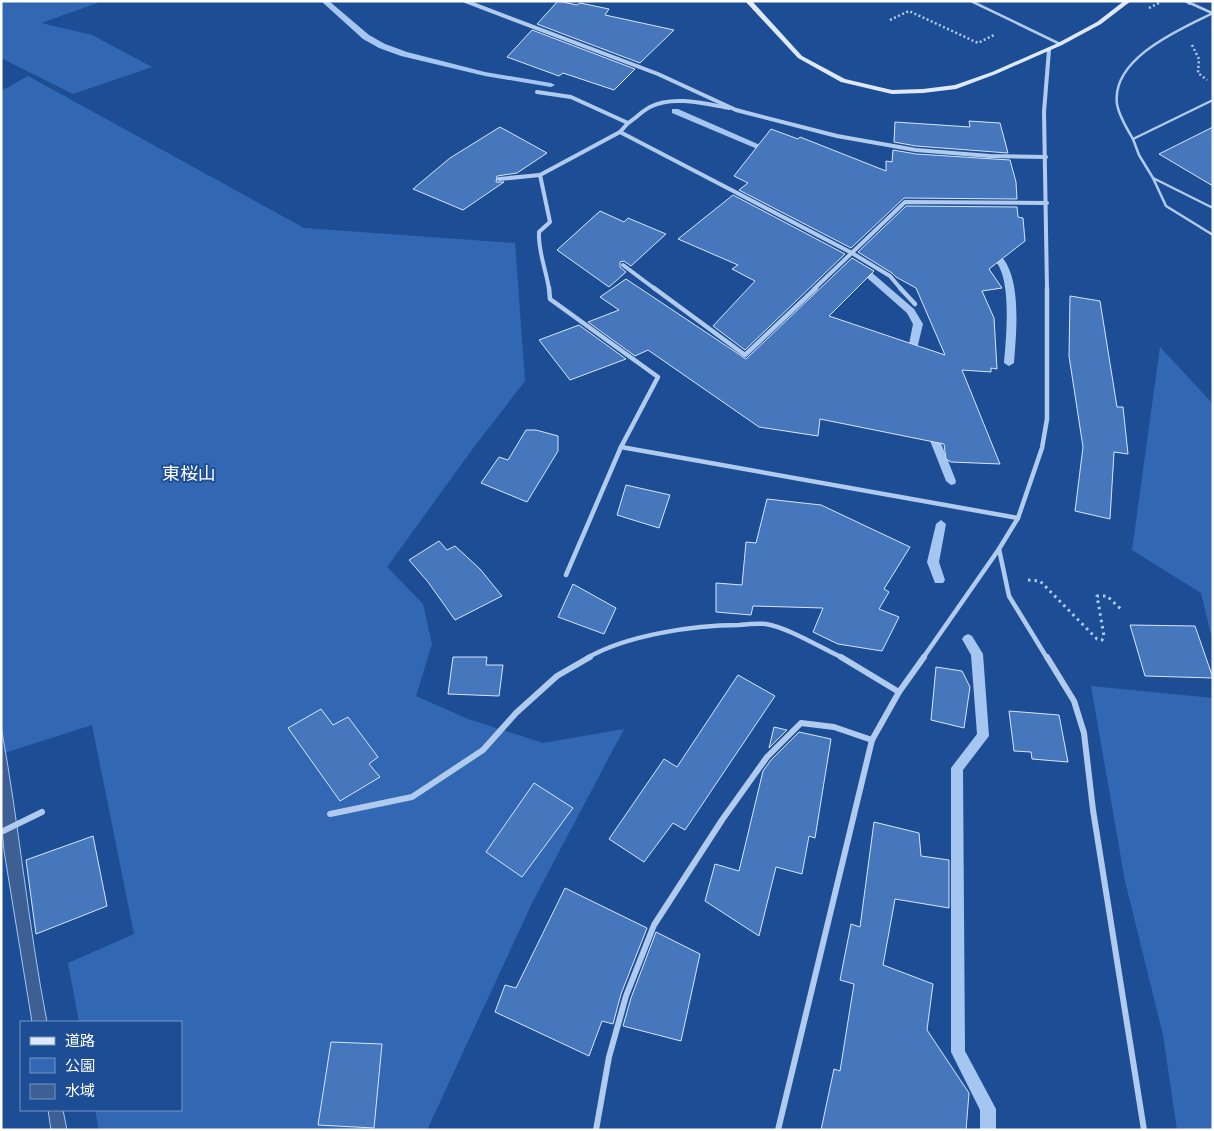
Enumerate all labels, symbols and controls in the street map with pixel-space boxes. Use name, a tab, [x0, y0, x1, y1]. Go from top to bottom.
district label: 東桜山	[162, 464, 216, 487]
legend	[20, 1021, 182, 1111]
text: 道路	[65, 1033, 95, 1052]
text: 公園	[65, 1058, 95, 1077]
text: 水域	[65, 1083, 95, 1102]

